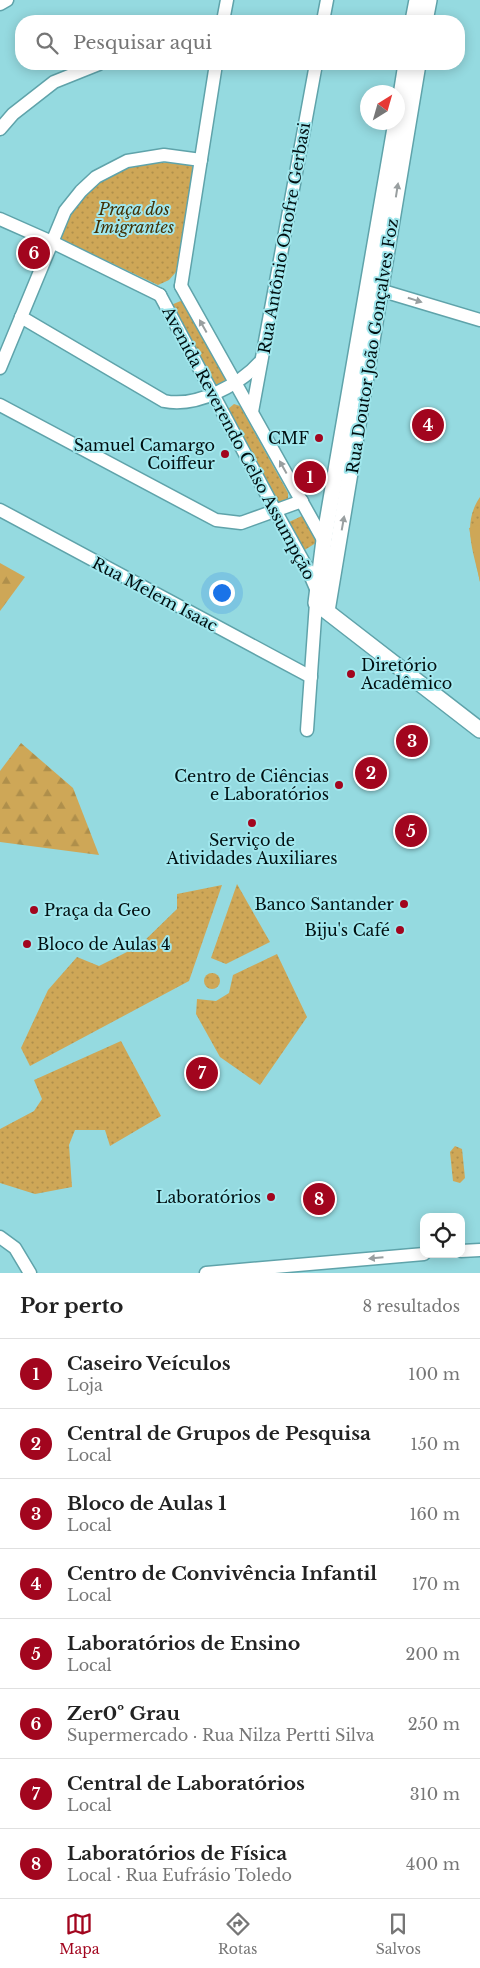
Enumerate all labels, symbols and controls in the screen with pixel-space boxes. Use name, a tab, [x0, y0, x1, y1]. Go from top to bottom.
search box	[15, 15, 465, 70]
icon: search	[33, 29, 61, 57]
text: Pesquisar aqui	[73, 31, 212, 54]
north arrow	[360, 85, 405, 130]
street label: Rua Antônio Onofre Gerbasi	[254, 120, 314, 355]
one-way arrow	[394, 181, 402, 197]
park label: Praça dos Imigrantes	[93, 199, 174, 237]
street label: Rua Doutor João Gonçalves Foz	[342, 217, 402, 475]
pin: 6	[18, 234, 50, 272]
one-way arrow	[407, 296, 422, 304]
street label: Avenida Reverendo Celso Assumpção	[158, 302, 320, 583]
one-way arrow	[199, 319, 208, 332]
pin: 4	[412, 406, 444, 444]
place label: CMF	[268, 428, 309, 448]
marker: CMF	[313, 432, 325, 444]
place label: Samuel Camargo Coiffeur	[74, 435, 215, 473]
marker: Samuel Camargo Coiffeur	[219, 448, 231, 460]
pin: 1	[294, 458, 326, 496]
one-way arrow	[279, 460, 287, 475]
one-way arrow	[339, 514, 347, 530]
street label: Rua Melem Isaac	[89, 553, 221, 636]
your location	[209, 580, 235, 606]
place label: Diretório Acadêmico	[360, 655, 452, 693]
marker: Diretório Acadêmico	[345, 668, 357, 680]
pin: 3	[396, 722, 428, 760]
pin: 2	[355, 754, 387, 792]
place label: Centro de Ciências e Laboratórios	[174, 766, 329, 804]
marker: Centro de Ciências e Laboratórios	[333, 779, 345, 791]
pin: 5	[395, 812, 427, 850]
marker: Serviço de Atividades Auxiliares	[246, 817, 258, 829]
place label: Serviço de Atividades Auxiliares	[165, 830, 338, 868]
place label: Banco Santander	[254, 894, 394, 914]
marker: Banco Santander	[398, 898, 410, 910]
place label: Praça da Geo	[44, 900, 151, 920]
marker: Praça da Geo	[28, 904, 40, 916]
place label: Biju's Café	[305, 920, 390, 940]
marker: Biju's Café	[394, 924, 406, 936]
place label: Bloco de Aulas 4	[37, 934, 171, 954]
marker: Bloco de Aulas 4	[21, 938, 33, 950]
pin: 7	[186, 1054, 218, 1092]
pin: 8	[303, 1180, 335, 1218]
place label: Laboratórios	[156, 1187, 261, 1207]
marker: Laboratórios	[265, 1191, 277, 1203]
map controls	[420, 1213, 465, 1258]
button: locate	[420, 1213, 465, 1258]
one-way arrow	[367, 1255, 383, 1263]
text: Por perto	[20, 1293, 123, 1319]
text: 8 resultados	[362, 1296, 460, 1316]
text: Caseiro Veículos	[67, 1352, 231, 1375]
text: 1	[33, 1364, 39, 1384]
text: 100 m	[408, 1364, 460, 1384]
text: Loja	[67, 1375, 103, 1395]
text: Central de Grupos de Pesquisa	[67, 1422, 371, 1445]
text: 2	[31, 1434, 41, 1454]
text: 150 m	[411, 1434, 460, 1454]
text: Local	[67, 1445, 112, 1465]
text: Bloco de Aulas 1	[67, 1492, 226, 1515]
text: 3	[31, 1504, 41, 1524]
text: 160 m	[409, 1504, 460, 1524]
text: Local	[67, 1515, 112, 1535]
text: Centro de Convivência Infantil	[67, 1562, 377, 1585]
text: 4	[31, 1574, 41, 1594]
text: 170 m	[412, 1574, 460, 1594]
text: Local	[67, 1585, 112, 1605]
text: Laboratórios de Ensino	[67, 1632, 300, 1655]
text: 5	[31, 1644, 41, 1664]
text: 200 m	[406, 1644, 460, 1664]
text: Local	[67, 1655, 112, 1675]
text: Zer0º Grau	[67, 1702, 180, 1725]
text: 6	[31, 1714, 41, 1734]
text: 250 m	[408, 1714, 460, 1734]
text: Supermercado · Rua Nilza Pertti Silva	[67, 1725, 374, 1745]
text: Central de Laboratórios	[67, 1772, 305, 1795]
text: 7	[32, 1784, 40, 1804]
text: 310 m	[410, 1784, 460, 1804]
text: Local	[67, 1795, 112, 1815]
text: Laboratórios de Física	[67, 1842, 287, 1865]
text: 8	[31, 1854, 41, 1874]
text: 400 m	[406, 1854, 460, 1874]
text: Local · Rua Eufrásio Toledo	[67, 1865, 292, 1885]
tab: Mapa	[59, 1910, 99, 1958]
tab: Rotas	[218, 1910, 257, 1958]
tab: Salvos	[376, 1910, 421, 1958]

